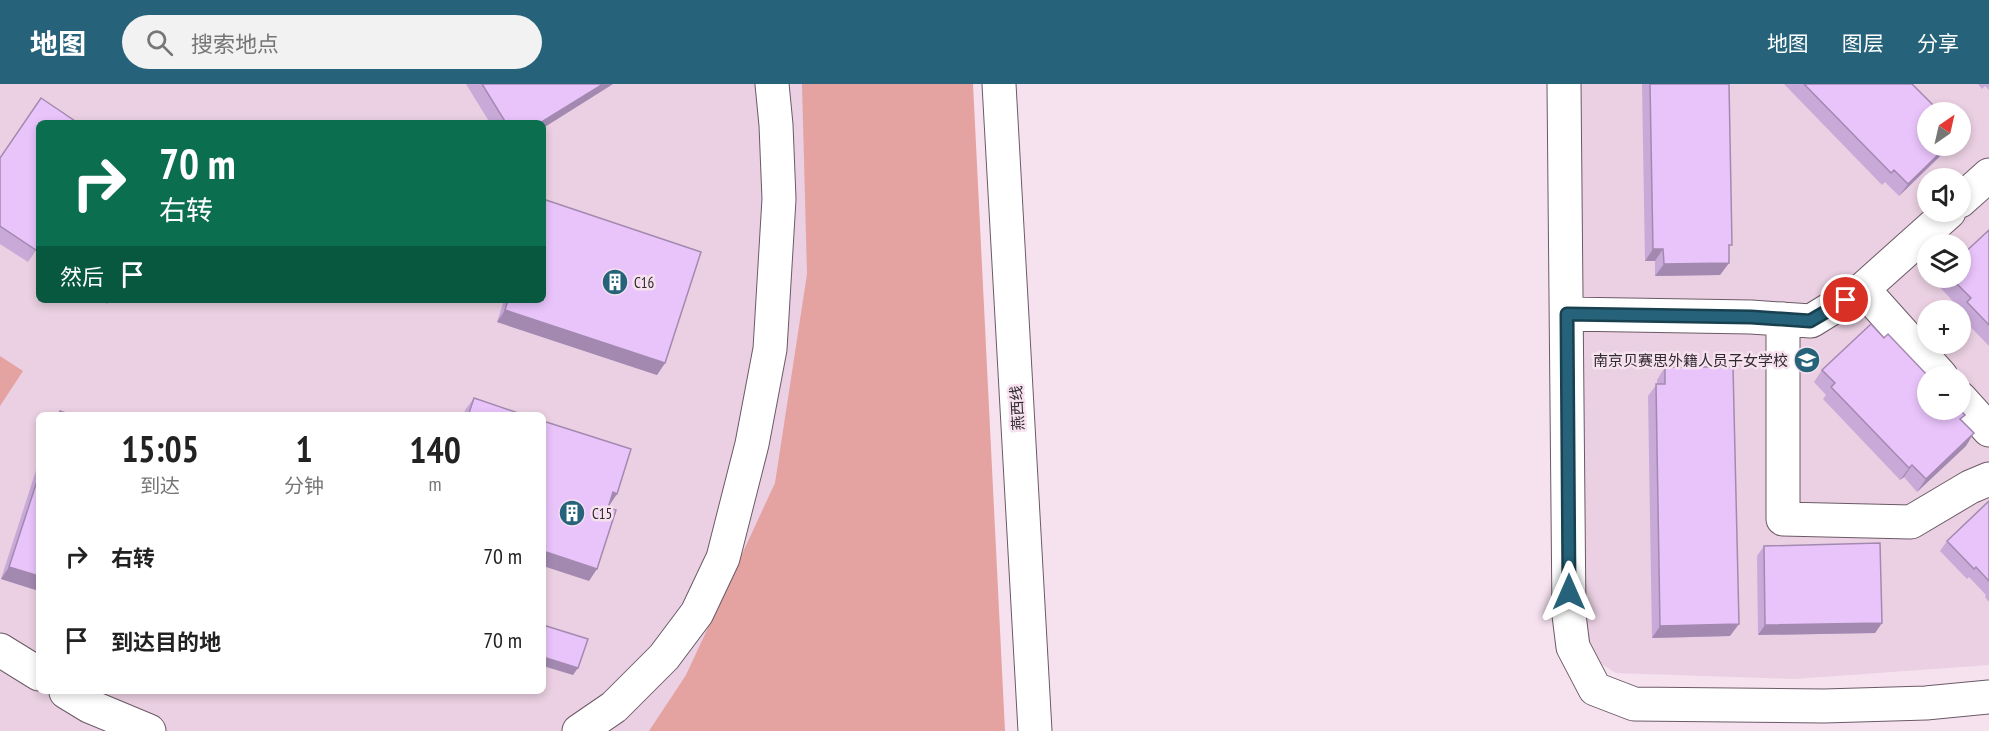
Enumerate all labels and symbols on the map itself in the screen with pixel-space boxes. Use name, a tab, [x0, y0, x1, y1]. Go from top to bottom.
north arrow	[1917, 102, 1971, 156]
building icon: C16	[600, 267, 630, 297]
place label: C16	[634, 273, 655, 292]
pin	[1820, 274, 1871, 325]
school or university icon: 南京贝赛思外籍人员子女学校	[1792, 345, 1822, 375]
place label: 南京贝赛思外籍人员子女学校	[1593, 351, 1788, 370]
street label: 燕西线	[1006, 385, 1028, 431]
building icon: C15	[557, 498, 587, 528]
place label: C15	[592, 504, 612, 523]
position arrow	[1537, 560, 1601, 624]

